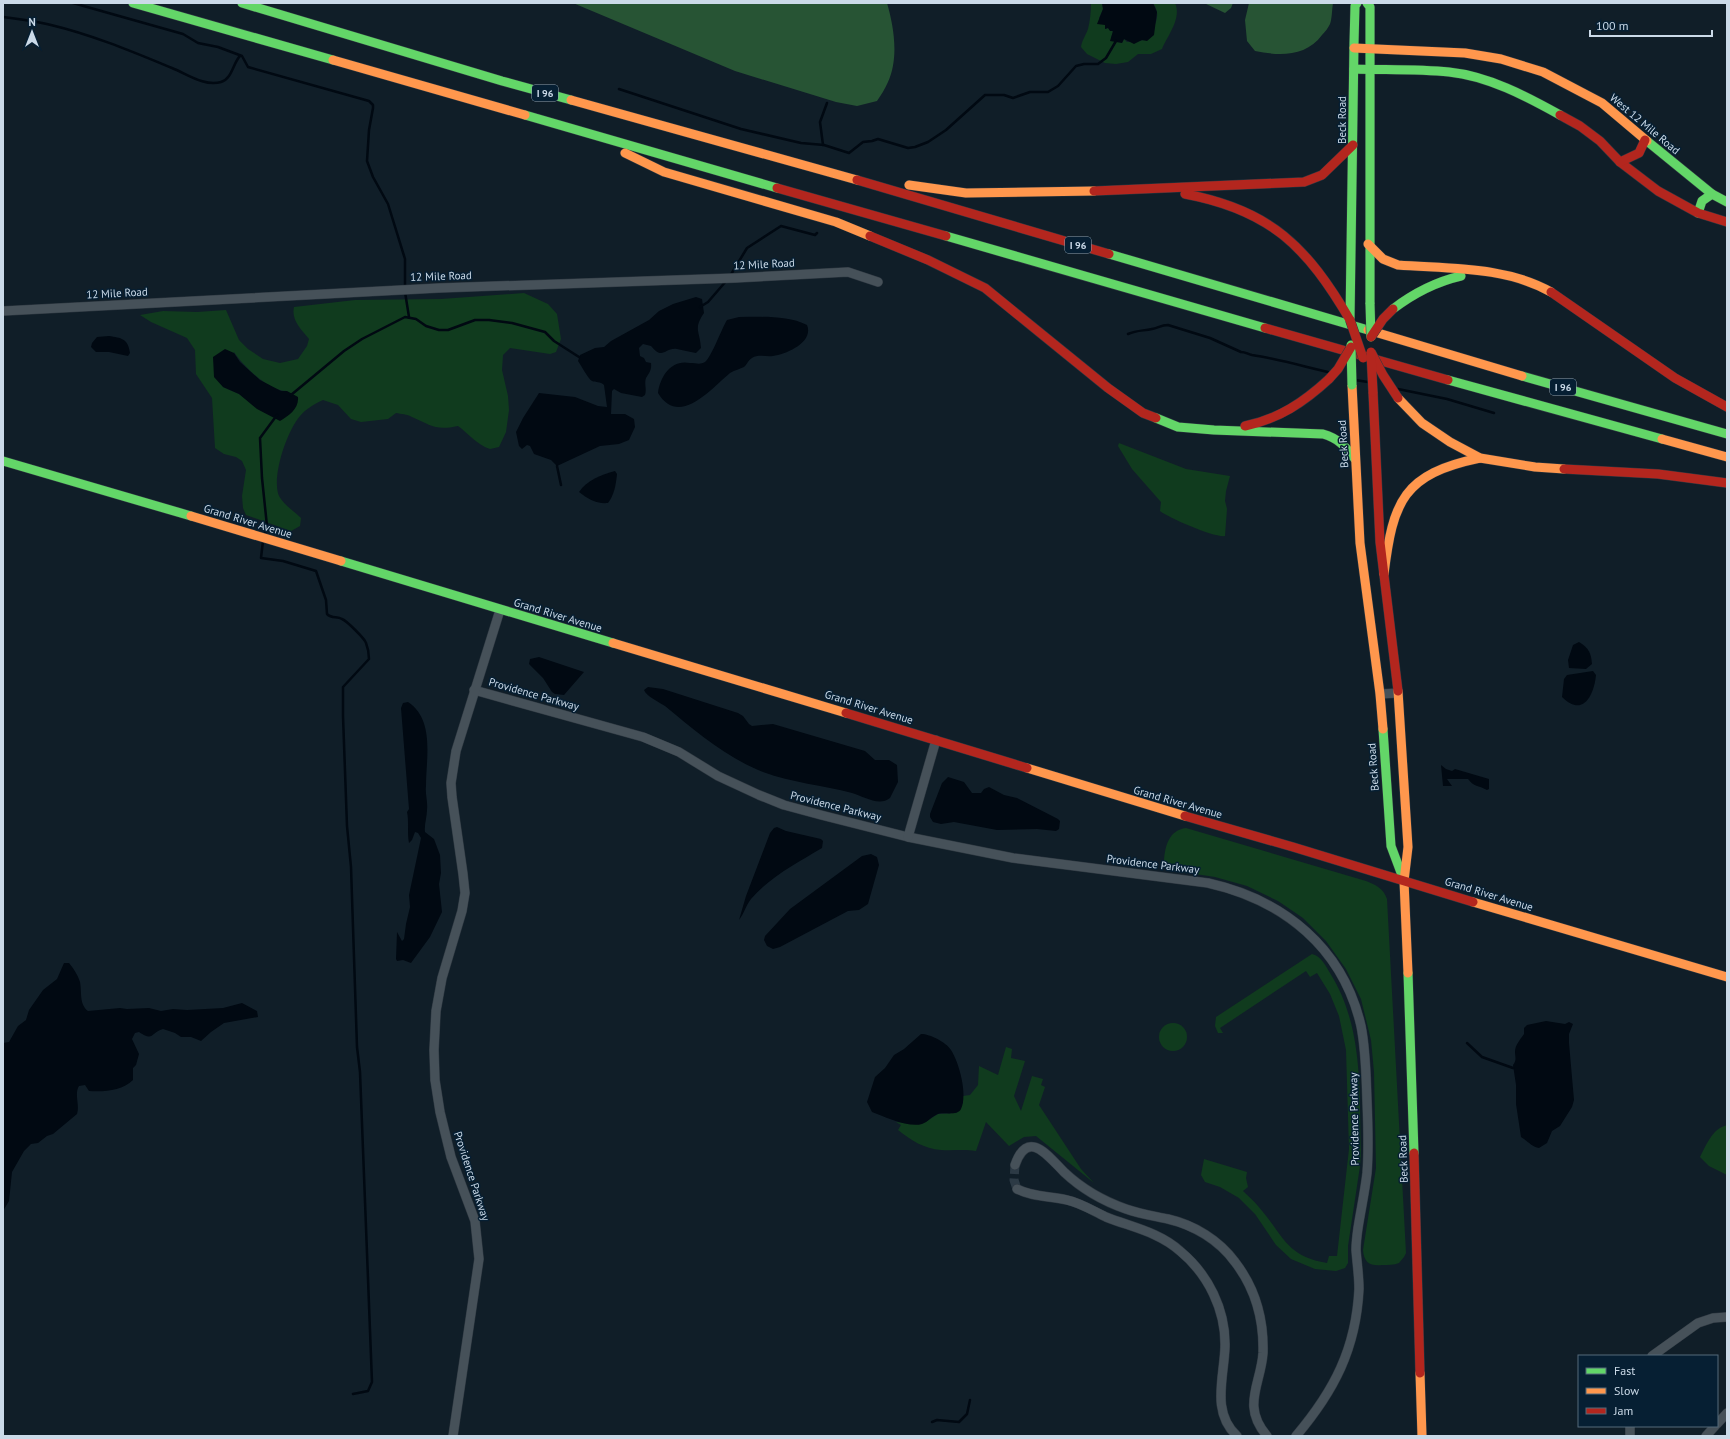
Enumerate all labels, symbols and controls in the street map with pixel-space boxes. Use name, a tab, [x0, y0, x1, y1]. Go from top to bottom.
north arrow	[12, 12, 52, 52]
scale bar	[1590, 12, 1712, 38]
text: N	[28, 15, 36, 29]
text: 100 m	[1596, 18, 1629, 33]
road number: I 96	[532, 85, 558, 101]
street label: West 12 Mile Road	[1607, 91, 1683, 157]
street label: Beck Road	[1335, 96, 1349, 144]
road number: I 96	[1065, 237, 1091, 253]
street label: 12 Mile Road	[733, 255, 795, 273]
street label: 12 Mile Road	[410, 268, 472, 284]
street label: 12 Mile Road	[86, 284, 148, 302]
road number: I 96	[1550, 379, 1576, 395]
street label: Beck Road	[1335, 420, 1351, 468]
street label: Grand River Avenue	[202, 501, 294, 541]
street label: Grand River Avenue	[512, 595, 604, 635]
street label: Providence Parkway	[487, 674, 582, 714]
street label: Grand River Avenue	[823, 687, 915, 727]
street label: Beck Road	[1364, 742, 1382, 791]
street label: Grand River Avenue	[1132, 783, 1224, 821]
street label: Providence Parkway	[789, 788, 884, 824]
street label: Providence Parkway	[1106, 851, 1201, 877]
street label: Grand River Avenue	[1443, 874, 1535, 914]
street label: Providence Parkway	[1346, 1071, 1362, 1166]
street label: Providence Parkway	[451, 1130, 493, 1223]
street label: Beck Road	[1395, 1135, 1411, 1183]
legend	[1578, 1355, 1718, 1427]
text: Fast	[1614, 1363, 1635, 1378]
text: Slow	[1614, 1383, 1639, 1398]
text: Jam	[1613, 1403, 1633, 1418]

